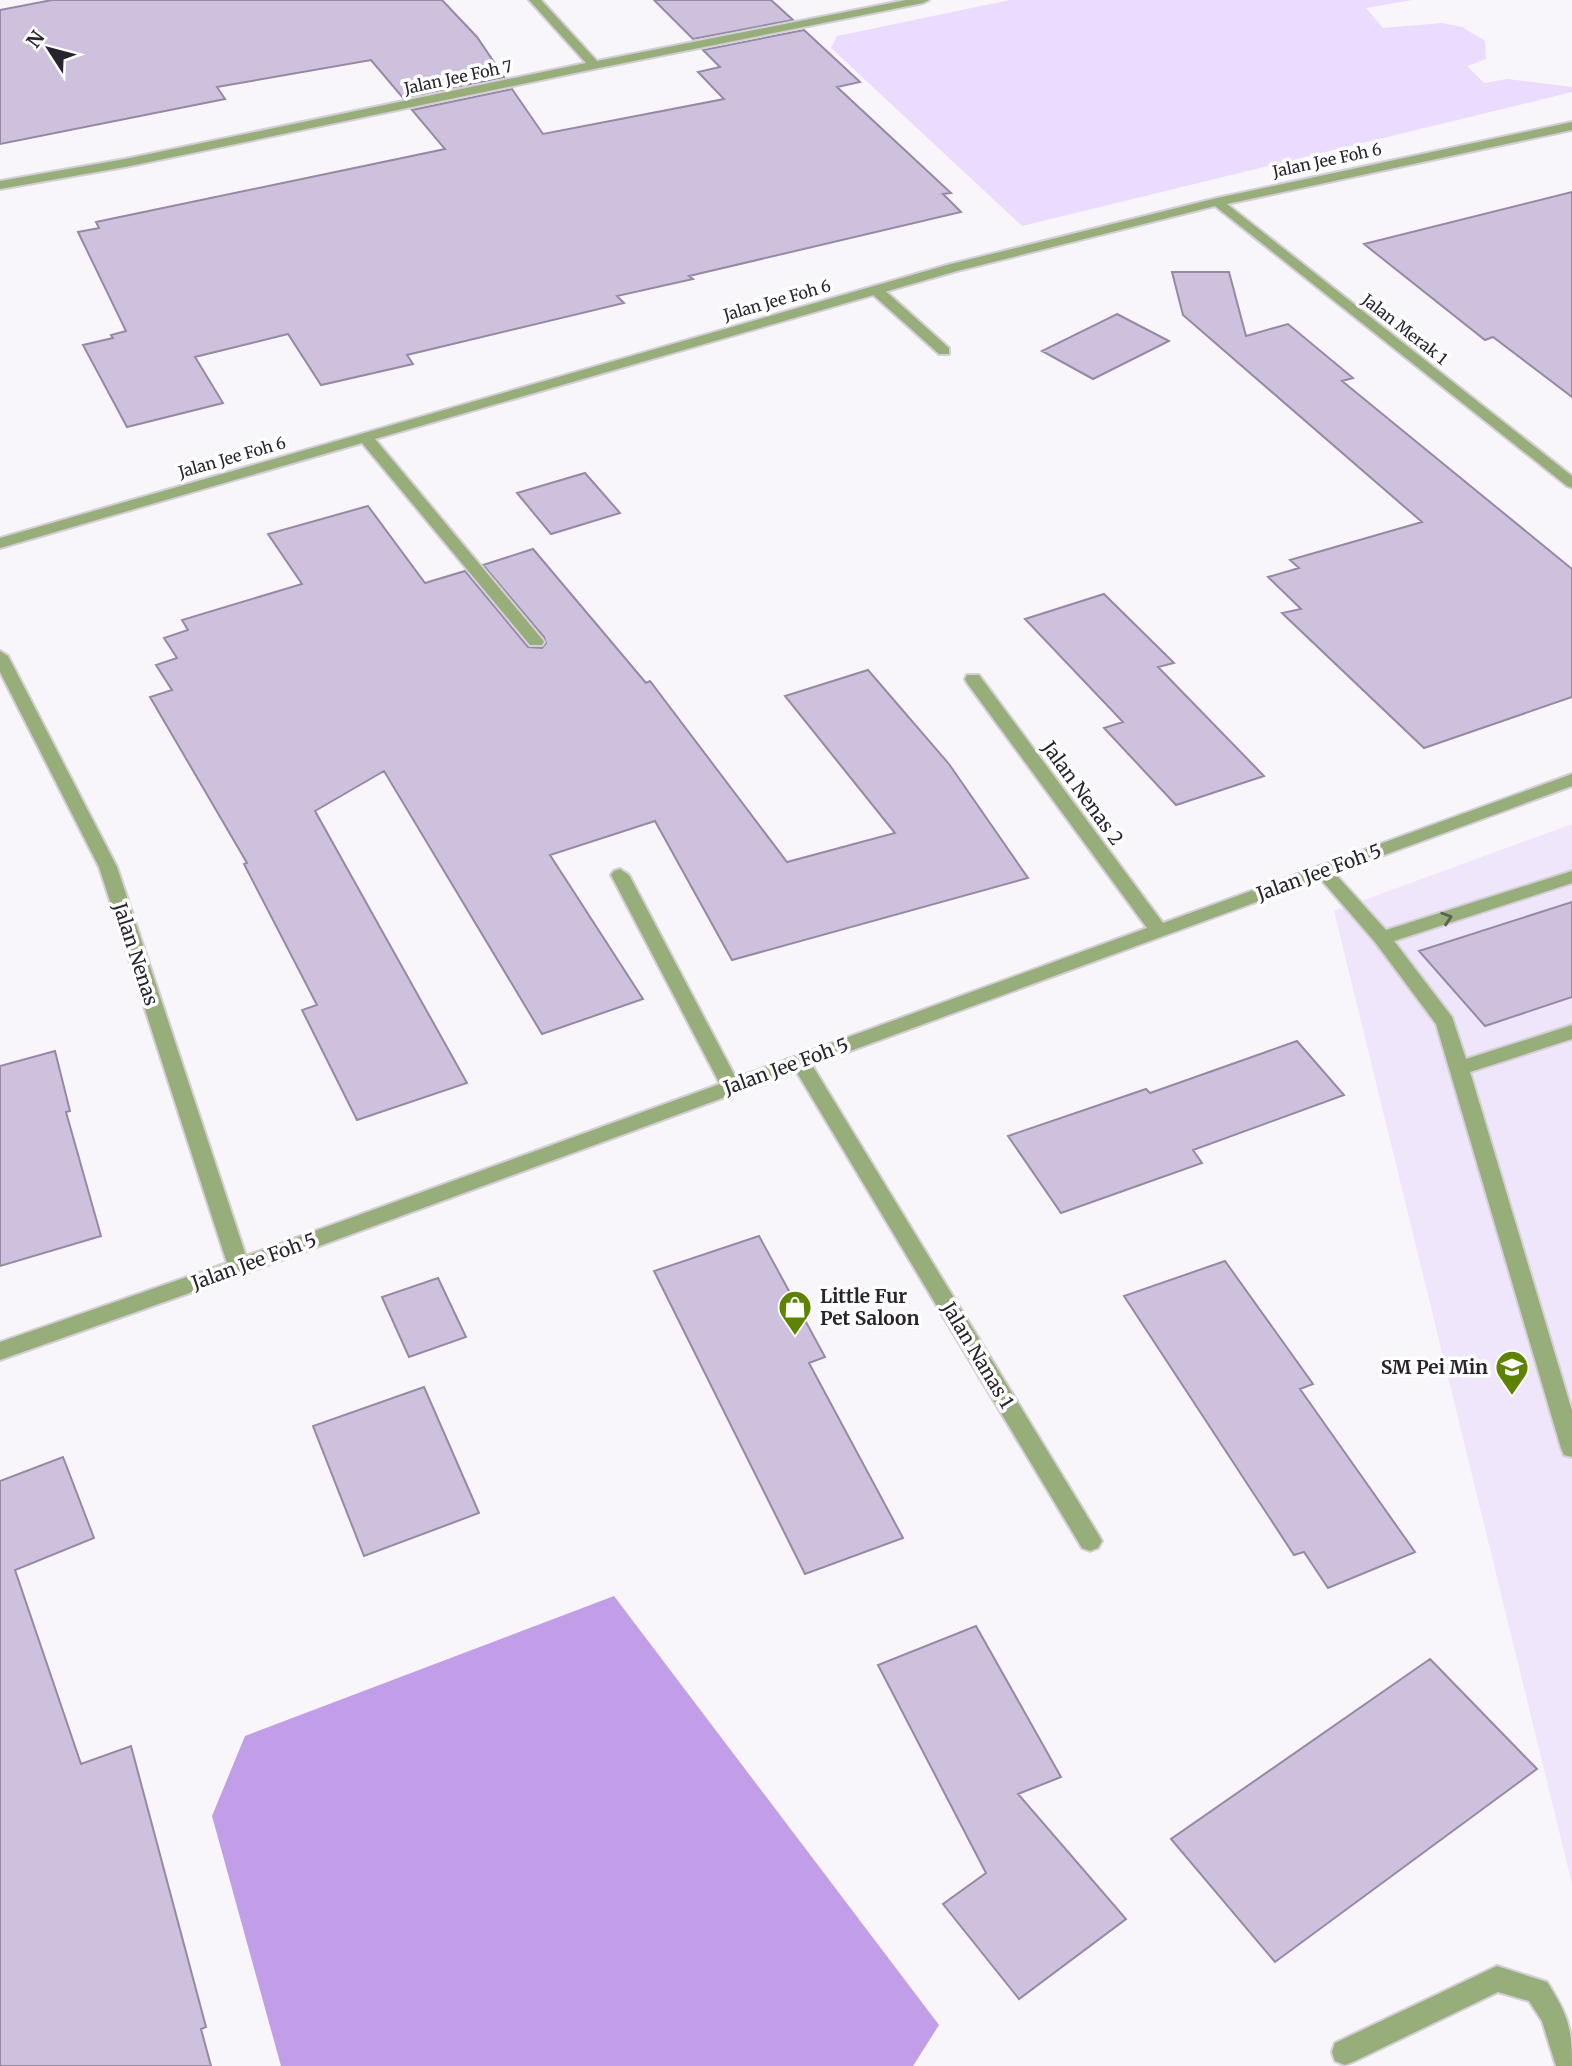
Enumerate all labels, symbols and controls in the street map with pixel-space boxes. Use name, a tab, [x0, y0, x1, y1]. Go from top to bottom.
north arrow	[14, 14, 84, 84]
text: N	[21, 26, 49, 52]
street label: Jalan Jee Foh 7	[401, 56, 514, 98]
street label: Jalan Jee Foh 6	[1270, 139, 1384, 181]
street label: Jalan Jee Foh 6	[720, 275, 833, 325]
street label: Jalan Merak 1	[1358, 289, 1452, 369]
street label: Jalan Jee Foh 6	[175, 432, 288, 482]
street label: Jalan Nenas 2	[1037, 736, 1129, 850]
street label: Jalan Jee Foh 5	[1252, 838, 1385, 906]
street label: Jalan Nenas	[108, 899, 164, 1008]
one-way arrow	[1441, 911, 1453, 926]
street label: Jalan Jee Foh 5	[719, 1032, 852, 1100]
street label: Jalan Jee Foh 5	[187, 1227, 320, 1295]
place label: Little Fur Pet Saloon	[820, 1284, 919, 1330]
shop icon: Little Fur Pet Saloon	[776, 1288, 814, 1337]
street label: Jalan Nanas 1	[936, 1297, 1019, 1413]
school or university icon: SM Pei Min	[1493, 1348, 1531, 1397]
place label: SM Pei Min	[1381, 1355, 1488, 1379]

